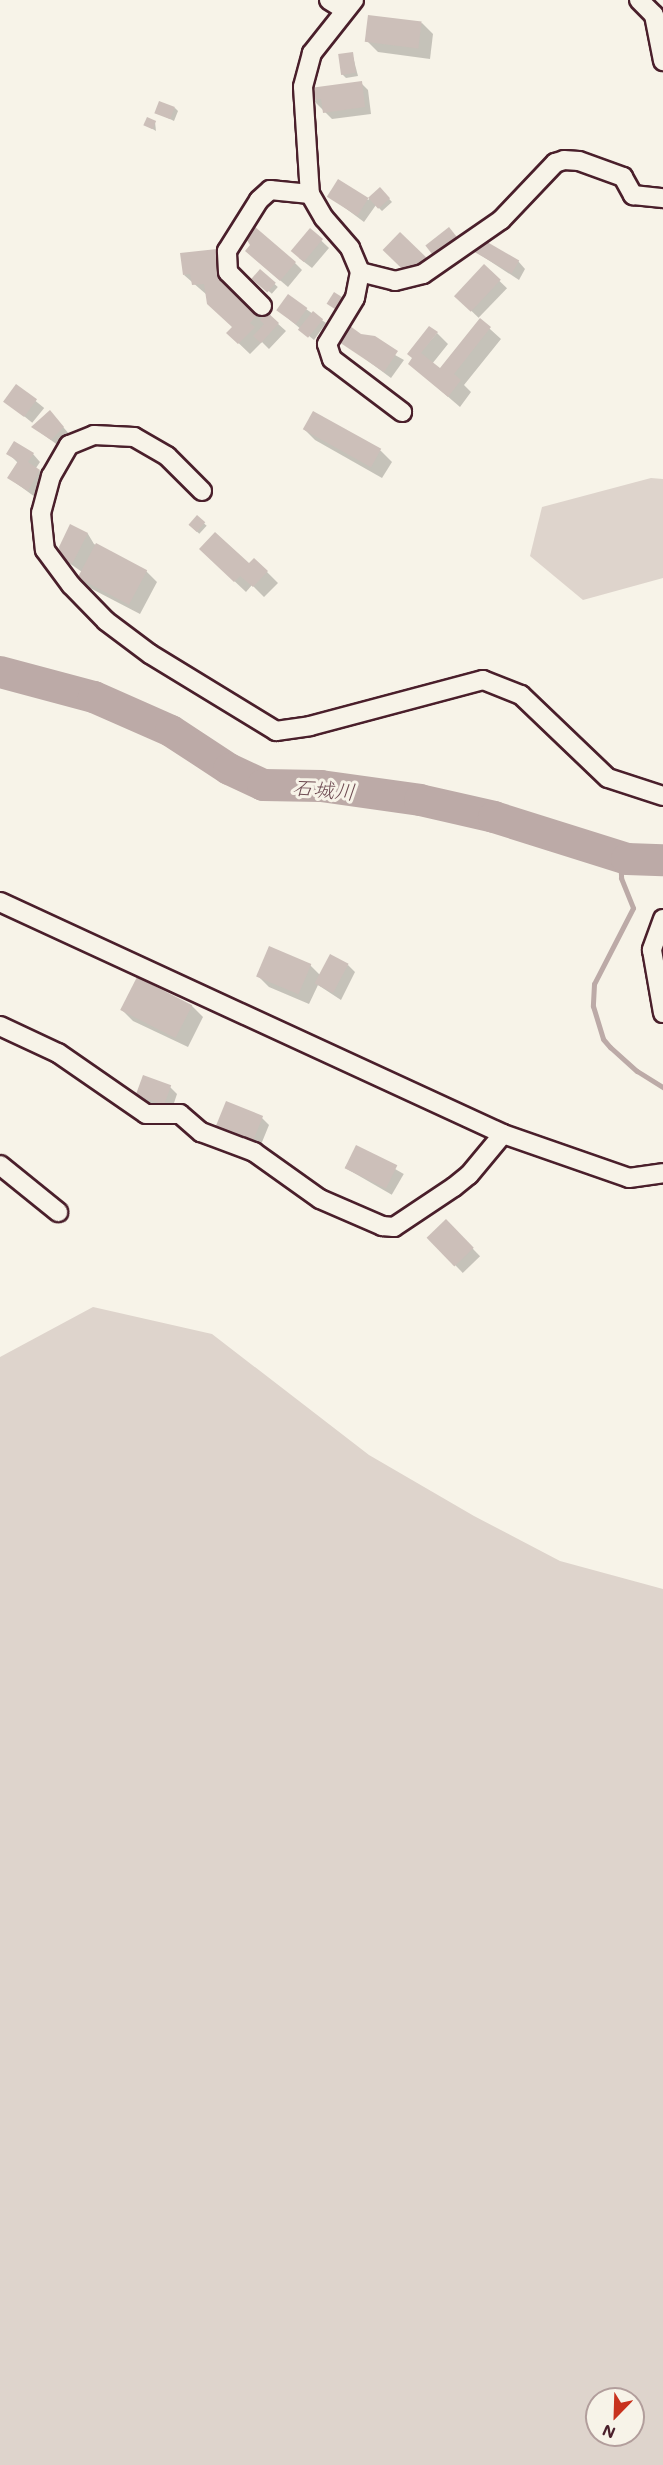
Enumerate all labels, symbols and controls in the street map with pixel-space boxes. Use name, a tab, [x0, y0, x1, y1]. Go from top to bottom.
water label: 石城川	[292, 774, 356, 804]
north arrow	[585, 2387, 645, 2447]
text: N	[599, 2420, 618, 2444]

